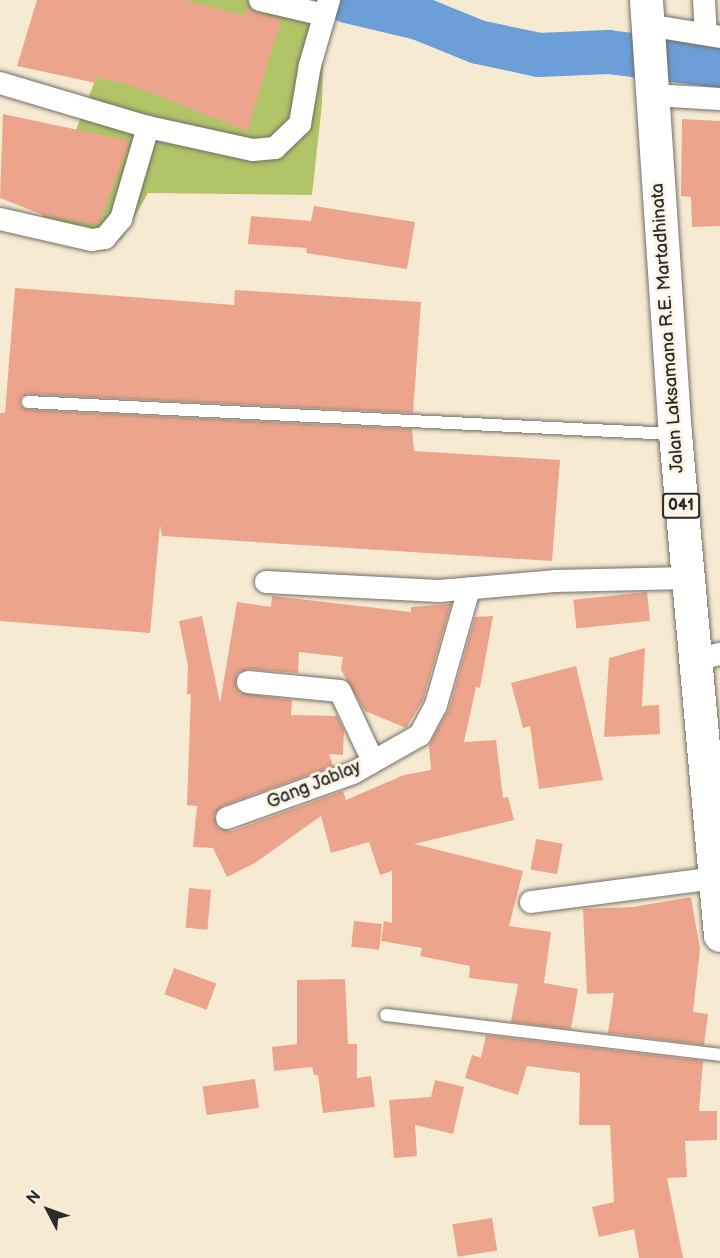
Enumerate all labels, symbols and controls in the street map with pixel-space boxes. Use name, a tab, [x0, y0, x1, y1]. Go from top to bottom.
street label: Jalan Laksamana R.E. Martadhinata	[647, 182, 689, 474]
road number: 041	[662, 493, 700, 519]
street label: Gang Jablay	[263, 756, 365, 814]
north arrow	[18, 1180, 78, 1240]
text: N	[23, 1187, 45, 1209]

